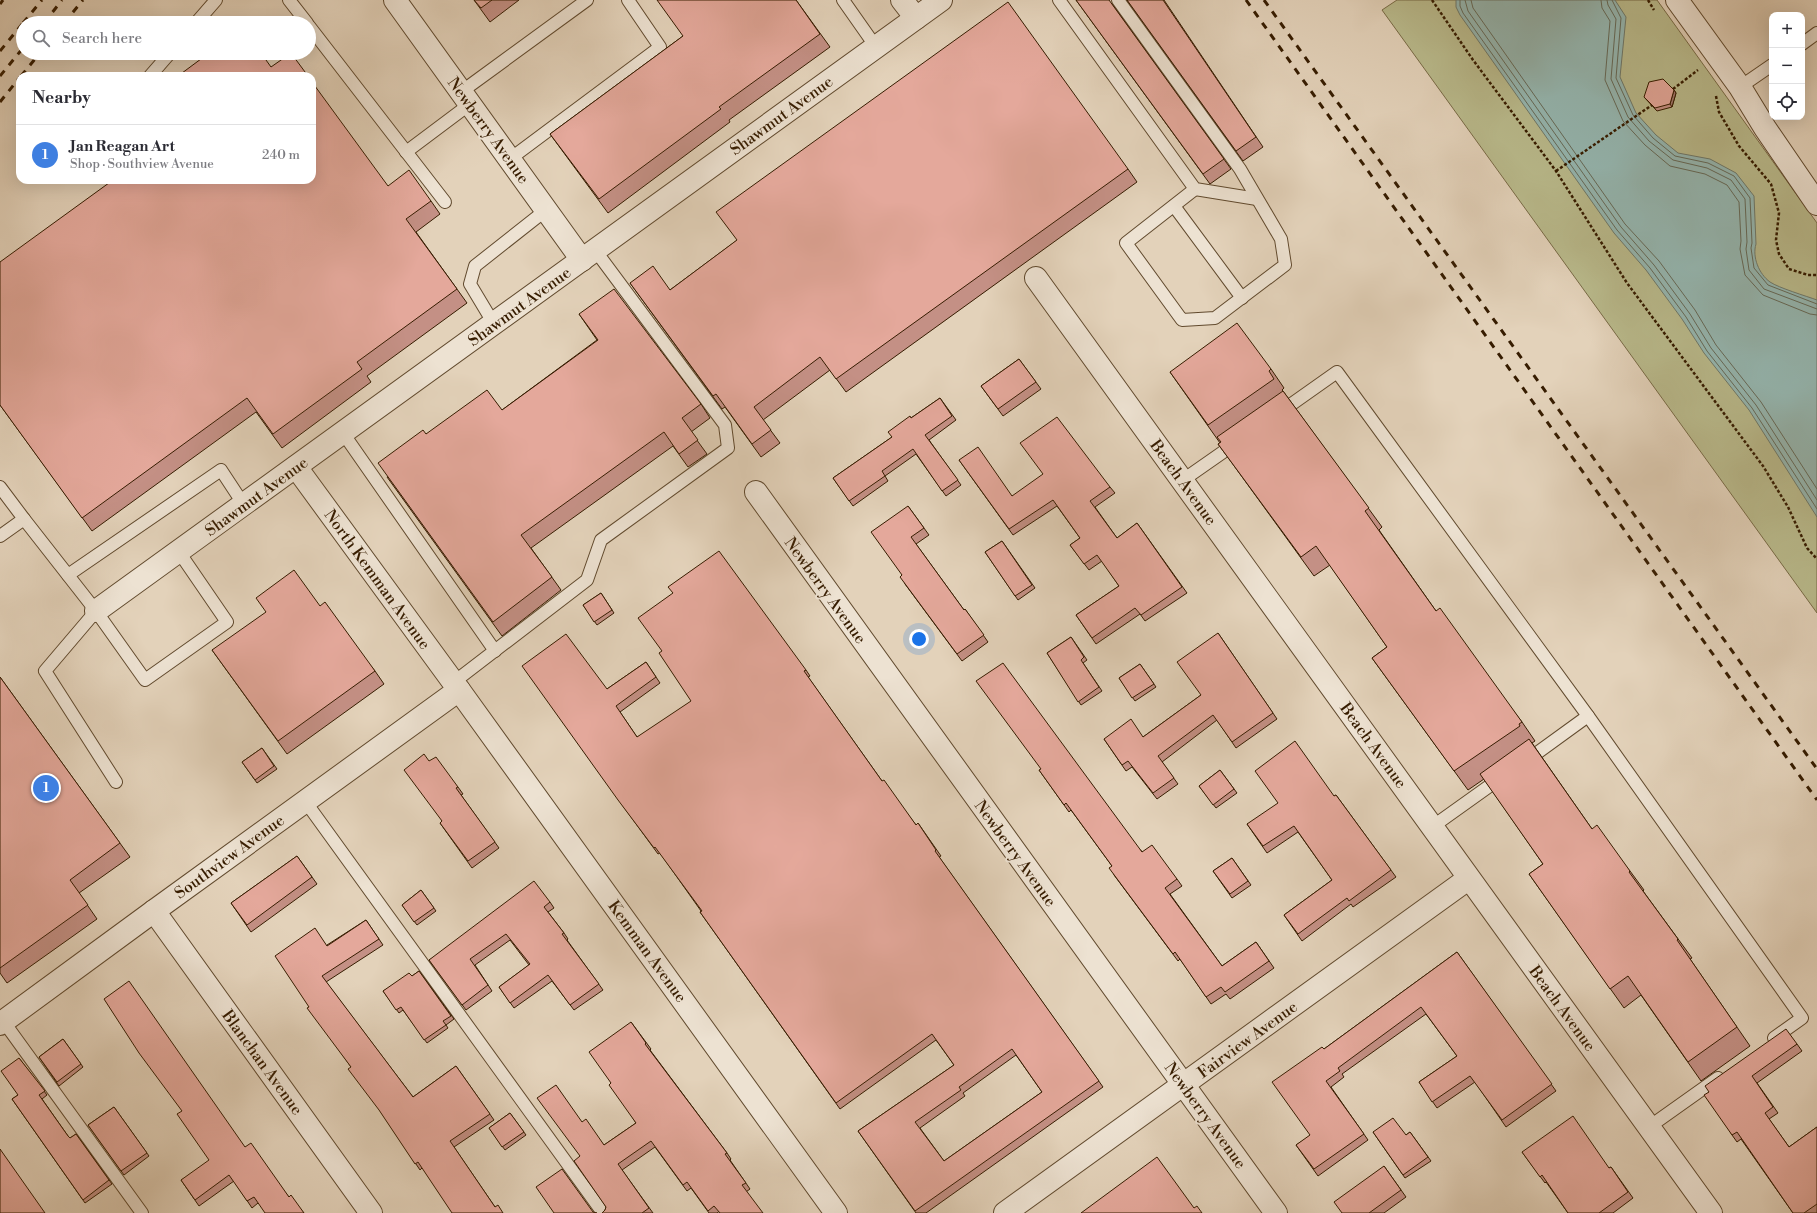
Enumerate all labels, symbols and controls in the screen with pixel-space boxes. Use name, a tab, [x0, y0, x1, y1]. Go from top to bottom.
map controls	[1769, 12, 1805, 120]
button: +	[1769, 12, 1805, 48]
search box	[16, 16, 316, 60]
icon: search	[30, 27, 52, 49]
text: Search here	[62, 29, 142, 48]
button: −	[1769, 48, 1805, 84]
street label: Shawmut Avenue	[726, 72, 837, 160]
street label: Newberry Avenue	[443, 74, 533, 188]
button: locate	[1769, 84, 1805, 120]
text: Nearby	[32, 87, 91, 109]
text: Jan Reagan Art	[70, 137, 175, 156]
text: 1	[42, 147, 48, 163]
text: 240 m	[262, 147, 300, 163]
text: Shop · Southview Avenue	[70, 156, 214, 172]
street label: Shawmut Avenue	[464, 263, 575, 351]
street label: Beach Avenue	[1145, 435, 1221, 529]
street label: Shawmut Avenue	[201, 453, 312, 541]
street label: North Kemman Avenue	[320, 506, 435, 653]
street label: Newberry Avenue	[780, 534, 870, 648]
your location	[909, 629, 929, 649]
street label: Beach Avenue	[1335, 698, 1411, 792]
pin: 1	[33, 773, 59, 803]
street label: Newberry Avenue	[970, 797, 1060, 911]
street label: Southview Avenue	[171, 810, 288, 903]
street label: Kemman Avenue	[603, 897, 691, 1007]
street label: Beach Avenue	[1524, 961, 1600, 1055]
street label: Fairview Avenue	[1194, 997, 1302, 1083]
street label: Blanchan Avenue	[217, 1005, 307, 1119]
street label: Newberry Avenue	[1160, 1059, 1250, 1173]

